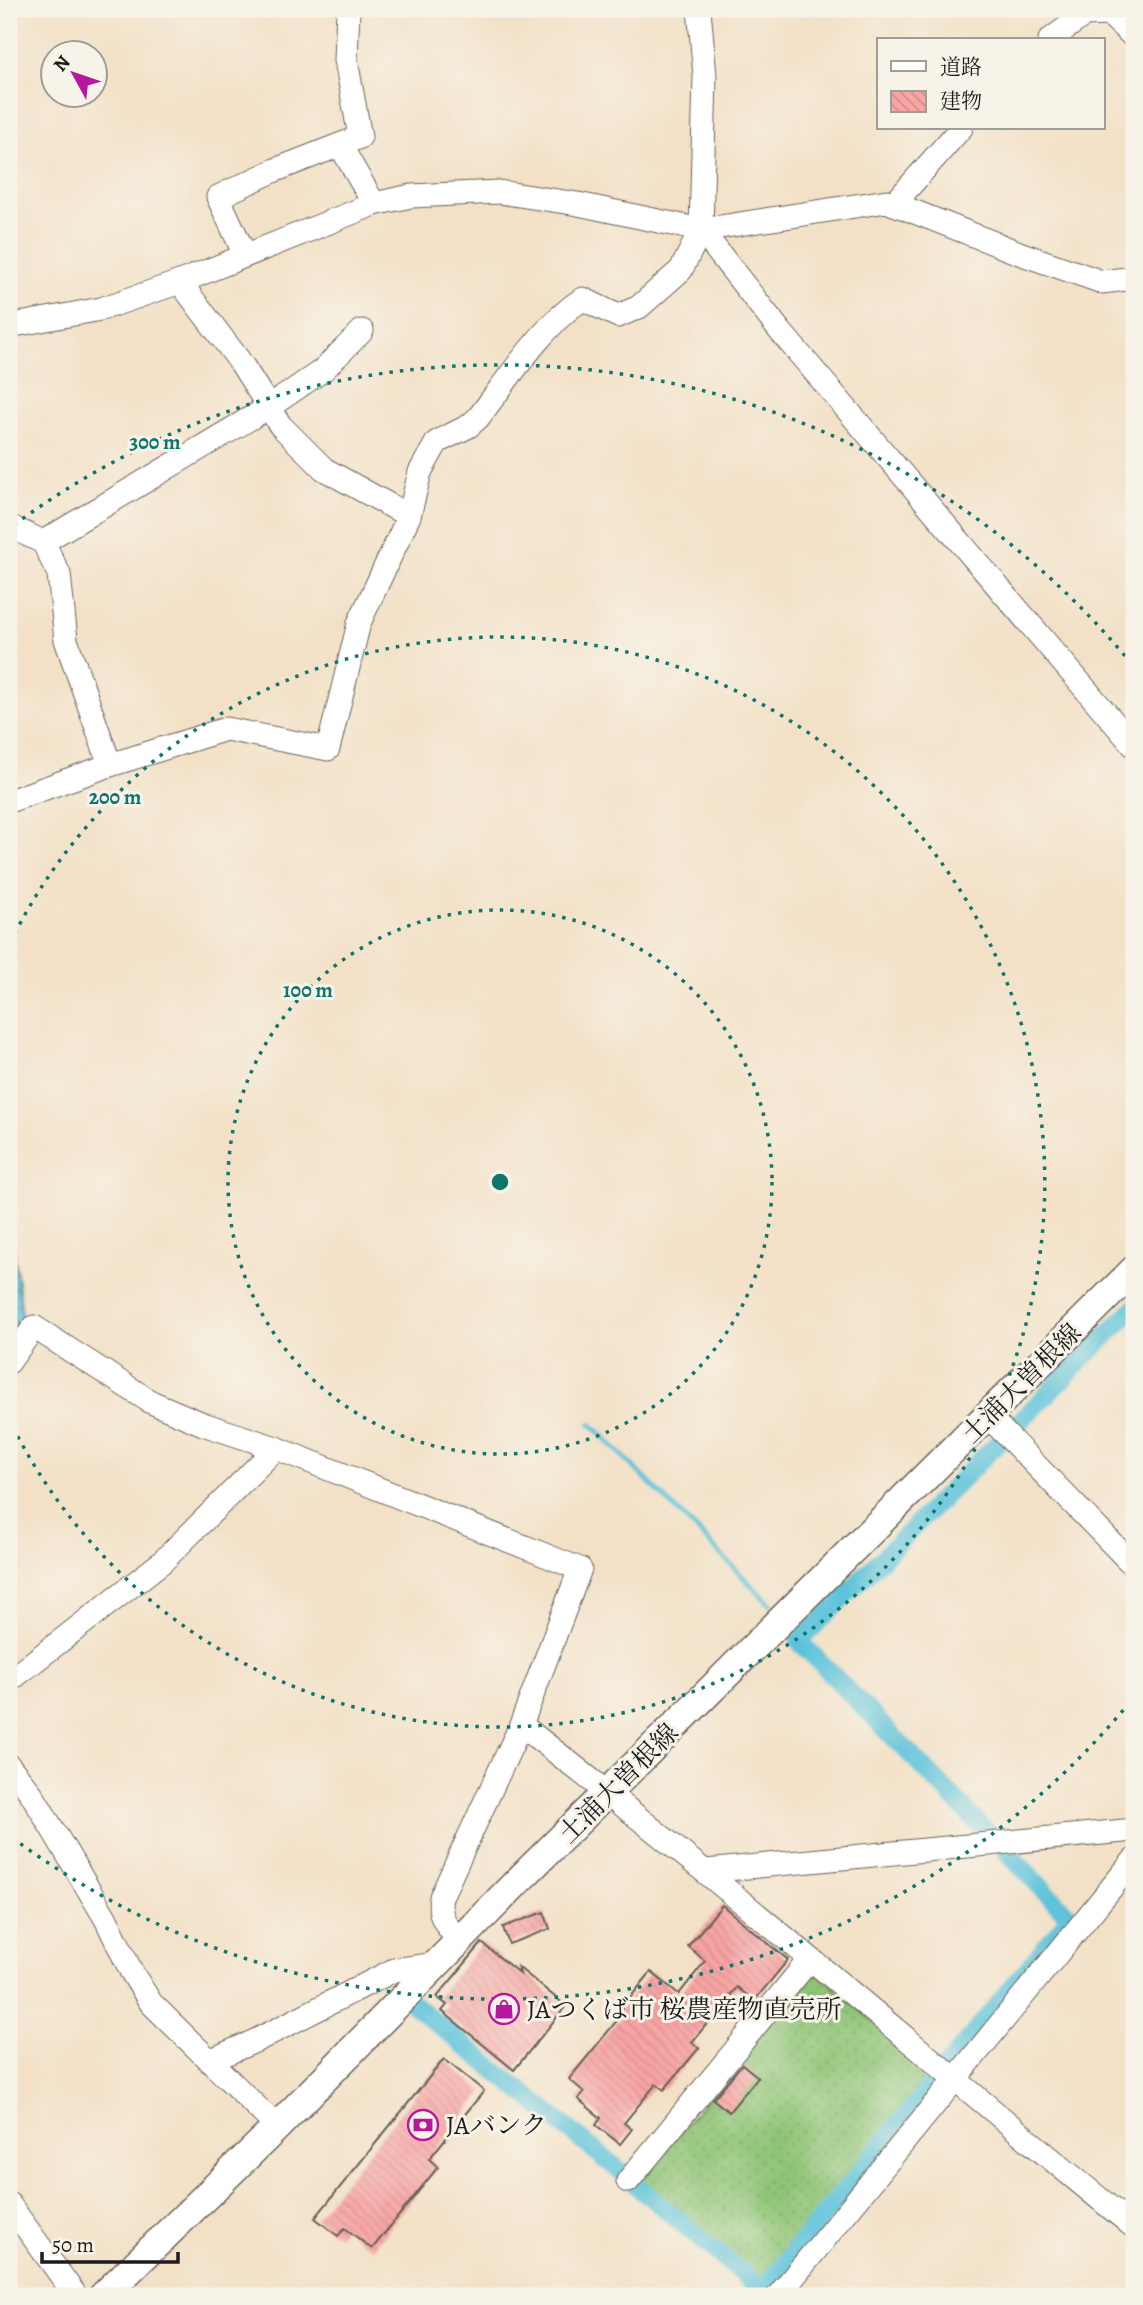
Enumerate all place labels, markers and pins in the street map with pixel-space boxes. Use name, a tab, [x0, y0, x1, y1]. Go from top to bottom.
centre of rings	[488, 1170, 512, 1194]
shop icon: JAつくば市 桜農産物直売所	[487, 1992, 521, 2026]
place label: JAつくば市 桜農産物直売所	[527, 1992, 842, 2027]
bank icon: JAバンク	[406, 2108, 440, 2142]
place label: JAバンク	[446, 2108, 547, 2143]

